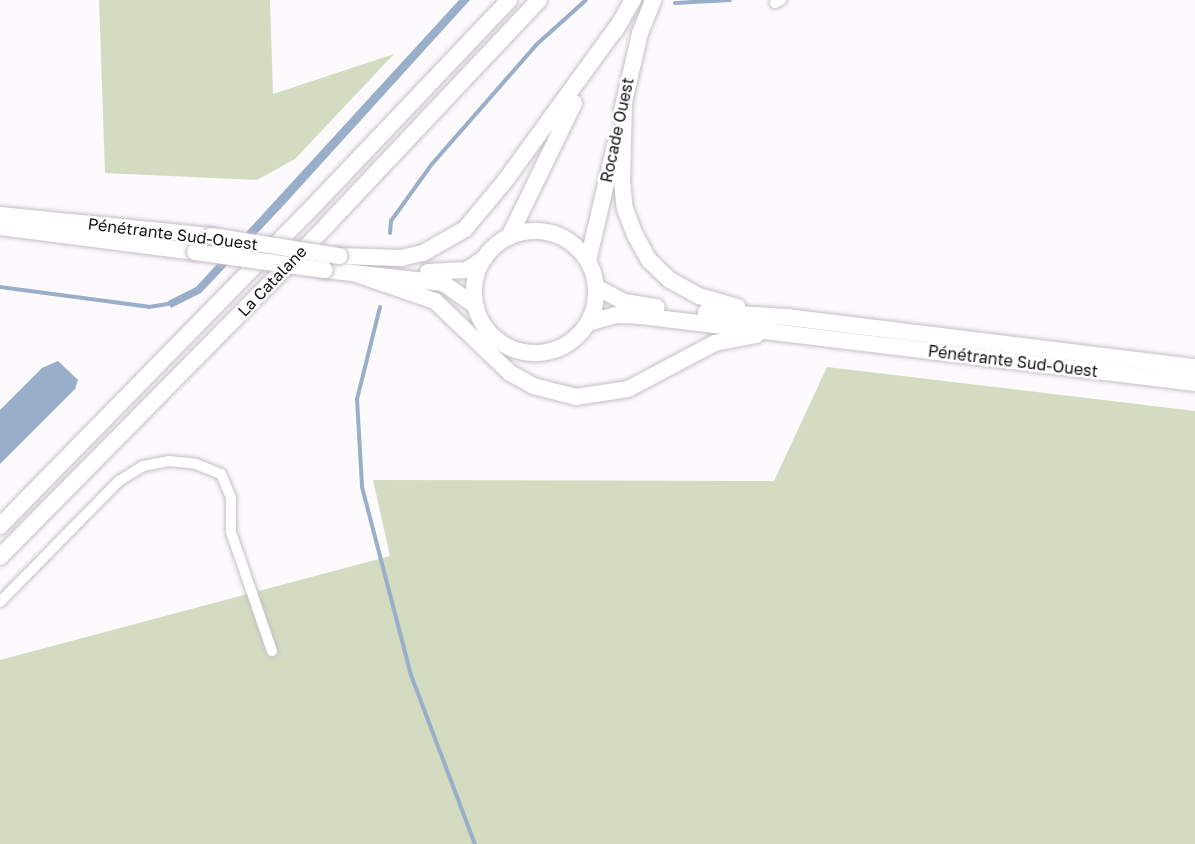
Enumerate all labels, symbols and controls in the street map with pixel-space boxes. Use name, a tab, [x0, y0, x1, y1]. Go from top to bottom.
street label: Rocade Ouest	[596, 76, 638, 184]
street label: Pénétrante Sud-Ouest	[87, 214, 259, 254]
street label: La Catalane	[234, 242, 310, 320]
street label: Pénétrante Sud-Ouest	[927, 341, 1099, 381]

